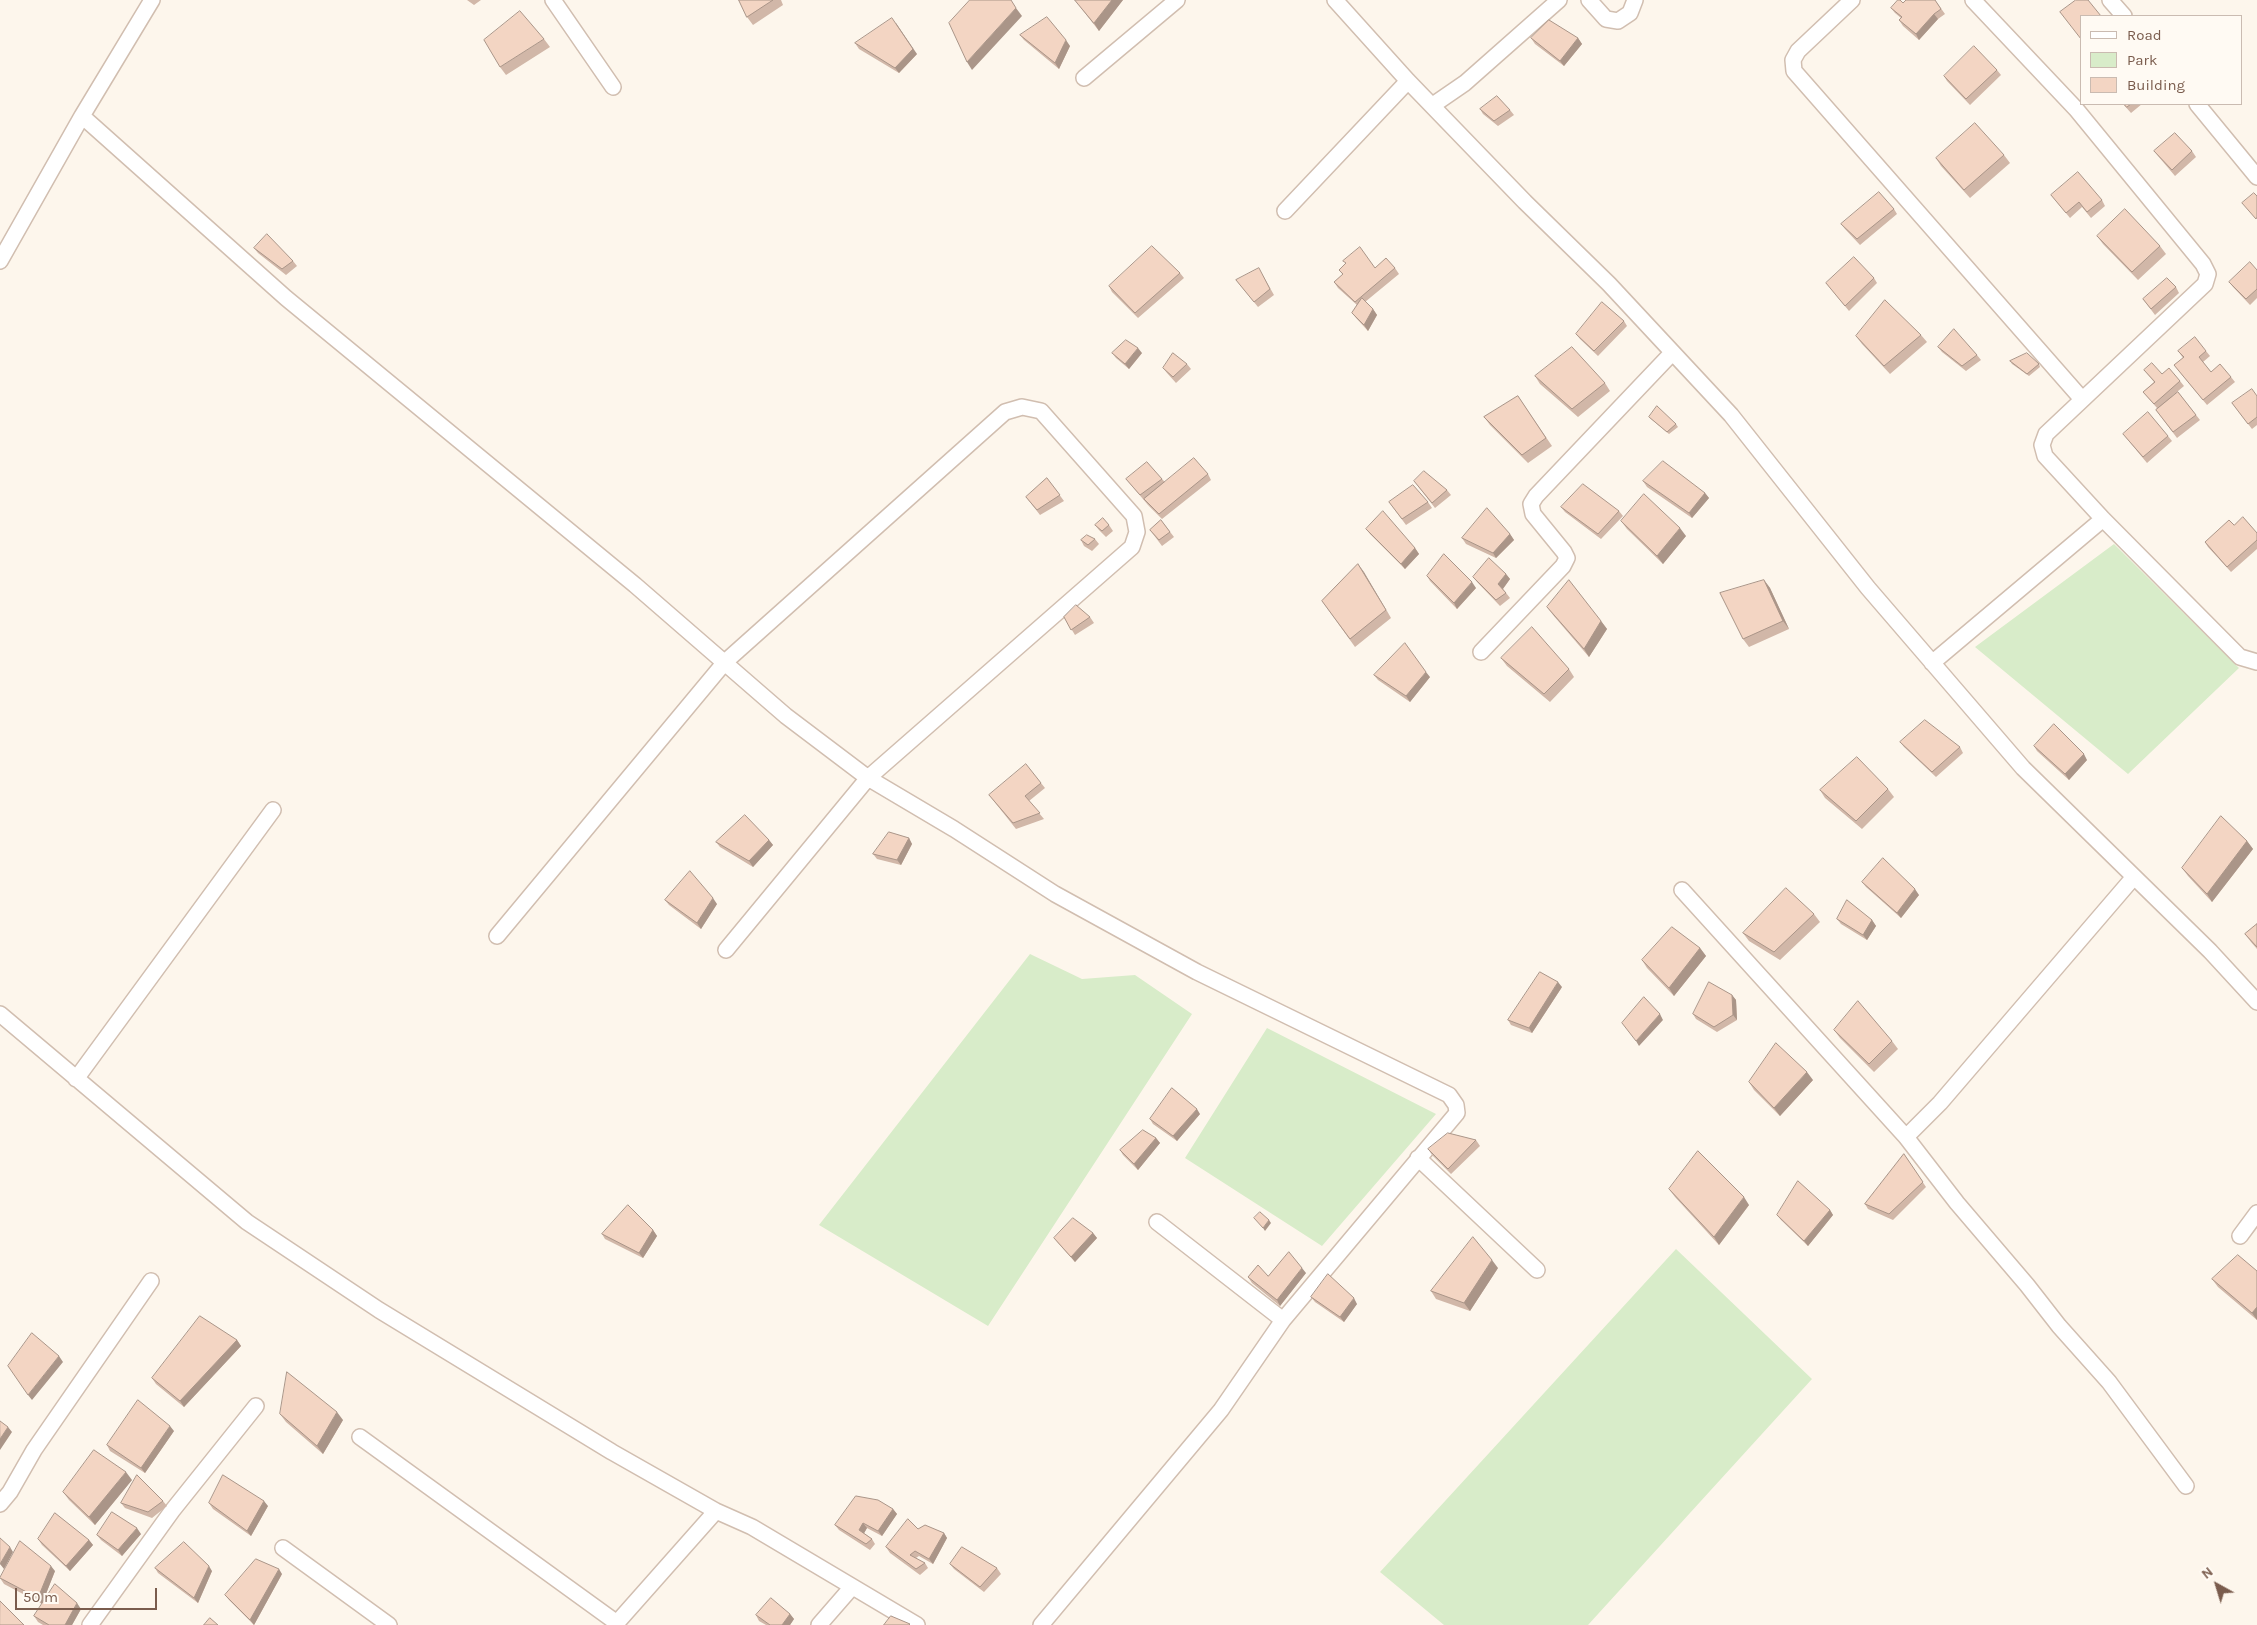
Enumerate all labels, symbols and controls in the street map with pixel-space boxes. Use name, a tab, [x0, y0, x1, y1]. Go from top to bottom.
legend	[2080, 15, 2242, 105]
text: Road	[2127, 26, 2162, 44]
text: Park	[2127, 51, 2157, 69]
text: Building	[2127, 76, 2185, 94]
north arrow	[2192, 1560, 2242, 1610]
text: N	[2198, 1563, 2216, 1583]
scale bar	[18, 1578, 160, 1610]
text: 50 m	[23, 1588, 58, 1606]

